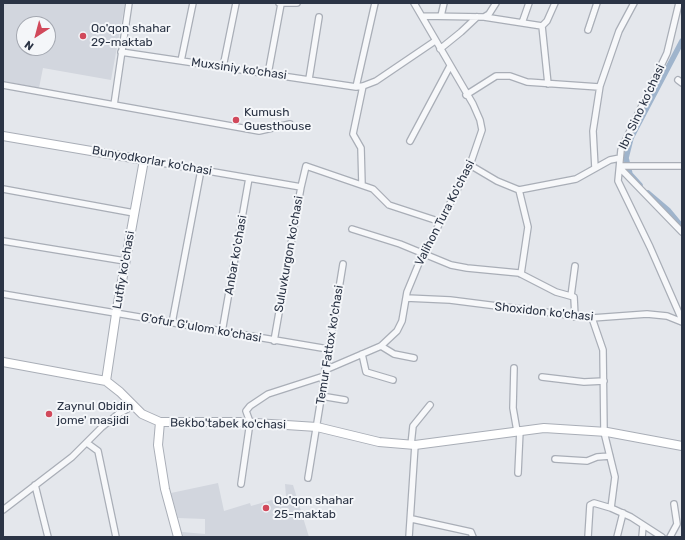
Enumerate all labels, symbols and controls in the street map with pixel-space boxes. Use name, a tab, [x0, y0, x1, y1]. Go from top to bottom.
north arrow	[16, 16, 56, 56]
place label: Qo'qon shahar 29-maktab	[91, 22, 171, 50]
marker: Qo'qon shahar 29-maktab	[78, 31, 88, 41]
text: N	[22, 38, 36, 53]
street label: Muxsiniy ko'chasi	[190, 55, 288, 83]
street label: Ibn Sino ko‘chasi	[616, 62, 668, 152]
place label: Kumush Guesthouse	[244, 106, 311, 134]
marker: Kumush Guesthouse	[231, 115, 241, 125]
street label: Bunyodkorlar ko'chasi	[91, 143, 213, 179]
street label: Valihon Tura Ko'chasi	[412, 158, 478, 268]
street label: Suluvkurgon ko'chasi	[272, 195, 306, 313]
street label: Anbar ko'chasi	[222, 214, 250, 296]
street label: Lutfiy ko'chasi	[110, 230, 138, 310]
street label: Temur Fattox ko'chasi	[313, 284, 347, 406]
street label: Shoxidon ko'chasi	[494, 300, 594, 324]
street label: G'ofur G'ulom ko'chasi	[140, 310, 262, 346]
place label: Zaynul Obidin jome' masjidi	[57, 400, 133, 428]
marker: Zaynul Obidin jome' masjidi	[44, 409, 54, 419]
street label: Bekbo'tabek ko'chasi	[170, 416, 286, 432]
place label: Qo'qon shahar 25-maktab	[274, 494, 354, 522]
marker: Qo'qon shahar 25-maktab	[261, 503, 271, 513]

